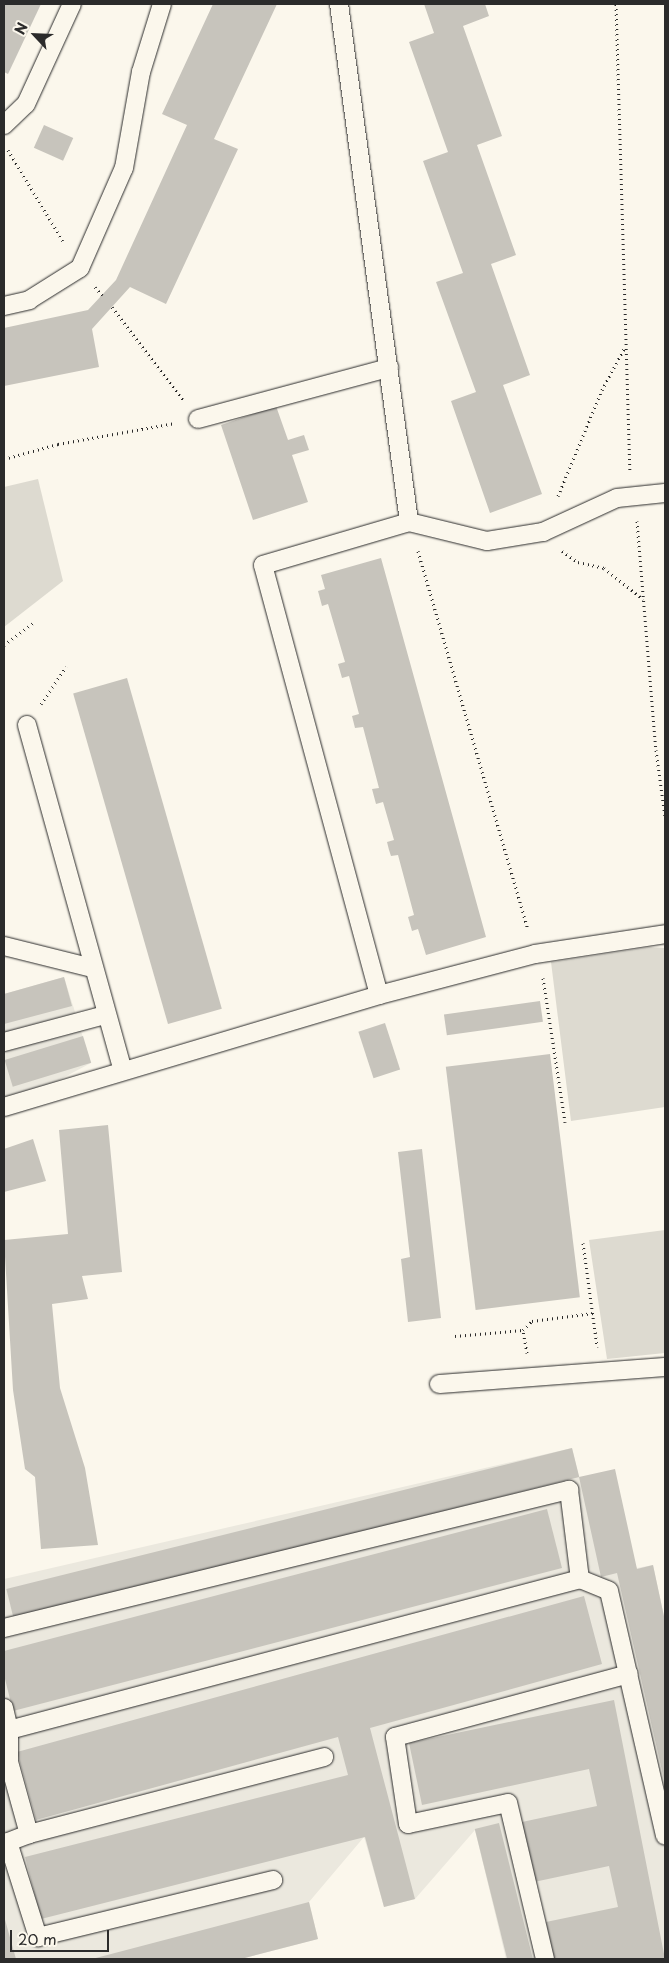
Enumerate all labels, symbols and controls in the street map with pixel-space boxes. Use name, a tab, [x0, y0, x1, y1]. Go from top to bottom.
north arrow	[10, 10, 60, 60]
text: N	[9, 19, 33, 38]
scale bar	[12, 1920, 111, 1952]
text: 20 m	[18, 1927, 57, 1950]

